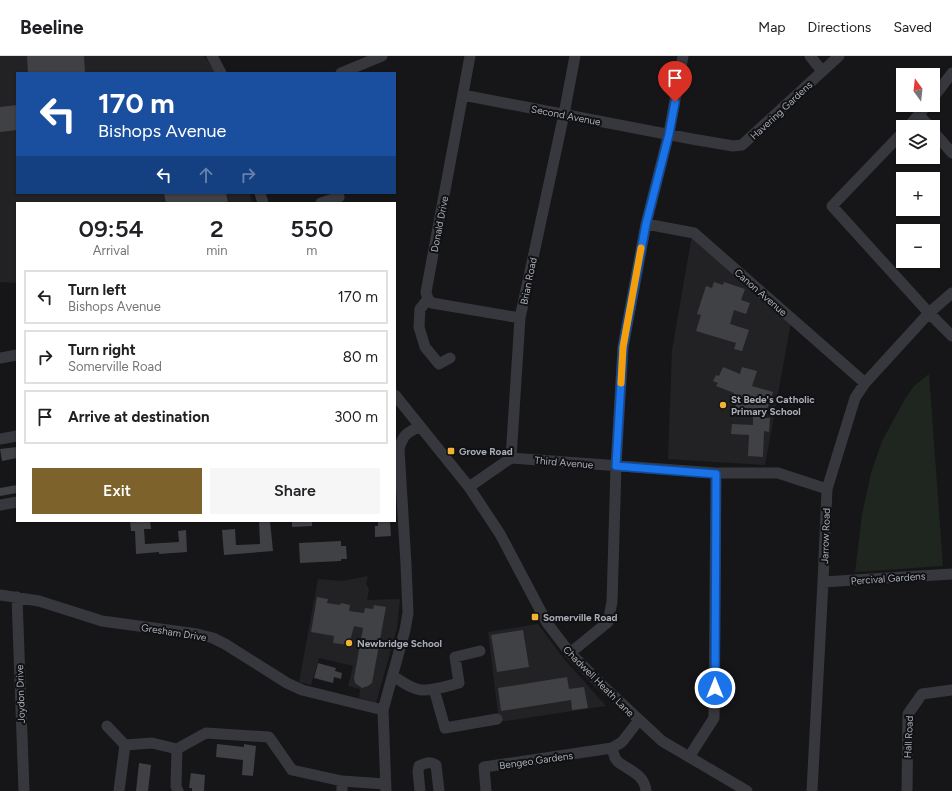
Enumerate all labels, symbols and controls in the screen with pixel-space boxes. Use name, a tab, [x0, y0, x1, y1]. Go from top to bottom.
text: Beeline	[20, 16, 84, 39]
text: Map	[758, 19, 786, 36]
text: Directions	[808, 19, 871, 36]
text: Saved	[893, 19, 932, 36]
pin	[658, 61, 692, 102]
icon: arrive	[664, 67, 686, 89]
north arrow	[896, 68, 940, 112]
map controls	[896, 68, 940, 268]
street label: Havering Gardens	[748, 78, 815, 143]
text: 170 m	[98, 86, 175, 120]
icon: left	[32, 88, 84, 140]
street label: Second Avenue	[530, 102, 602, 129]
text: Bishops Avenue	[98, 120, 226, 142]
button: layers	[896, 120, 940, 164]
icon: left	[153, 164, 175, 186]
icon: ahead	[195, 164, 217, 186]
icon: right	[237, 164, 259, 186]
button: +	[896, 172, 940, 216]
street label: Donald Drive	[428, 194, 451, 253]
text: 09:54	[79, 214, 144, 243]
text: 2	[210, 214, 224, 243]
text: 550	[290, 214, 333, 243]
button: −	[896, 224, 940, 268]
text: Arrival	[93, 243, 129, 258]
text: min	[206, 243, 228, 258]
text: m	[306, 243, 317, 258]
street label: Brian Road	[517, 256, 540, 306]
street label: Canon Avenue	[732, 266, 790, 319]
text: Turn left	[68, 281, 126, 299]
icon: left	[34, 286, 56, 308]
text: 170 m	[338, 288, 378, 306]
text: Bishops Avenue	[68, 299, 161, 314]
text: Turn right	[68, 341, 136, 359]
icon: right	[34, 346, 56, 368]
text: 80 m	[343, 348, 378, 366]
text: Somerville Road	[68, 359, 162, 374]
place label: St Bede's Catholic Primary School	[731, 393, 815, 418]
marker: St Bede's Catholic Primary School	[718, 400, 728, 410]
icon: arrive	[34, 406, 56, 428]
text: Arrive at destination	[68, 408, 209, 426]
text: 300 m	[334, 408, 378, 426]
place label: Grove Road	[459, 445, 513, 458]
marker: Grove Road	[446, 446, 456, 456]
street label: Third Avenue	[534, 453, 594, 472]
button: Exit	[32, 468, 202, 514]
button: Share	[210, 468, 380, 514]
street label: Jarrow Road	[818, 508, 833, 564]
street label: Percival Gardens	[850, 569, 926, 588]
place label: Somerville Road	[543, 611, 618, 624]
marker: Somerville Road	[530, 612, 540, 622]
street label: Gresham Drive	[140, 621, 208, 644]
place label: Newbridge School	[357, 637, 442, 650]
marker: Newbridge School	[344, 638, 354, 648]
street label: Chadwell Heath Lane	[560, 643, 637, 720]
street label: Joydon Drive	[13, 664, 28, 724]
position arrow	[694, 667, 736, 709]
street label: Hall Road	[901, 715, 916, 759]
street label: Bengeo Gardens	[498, 749, 574, 772]

